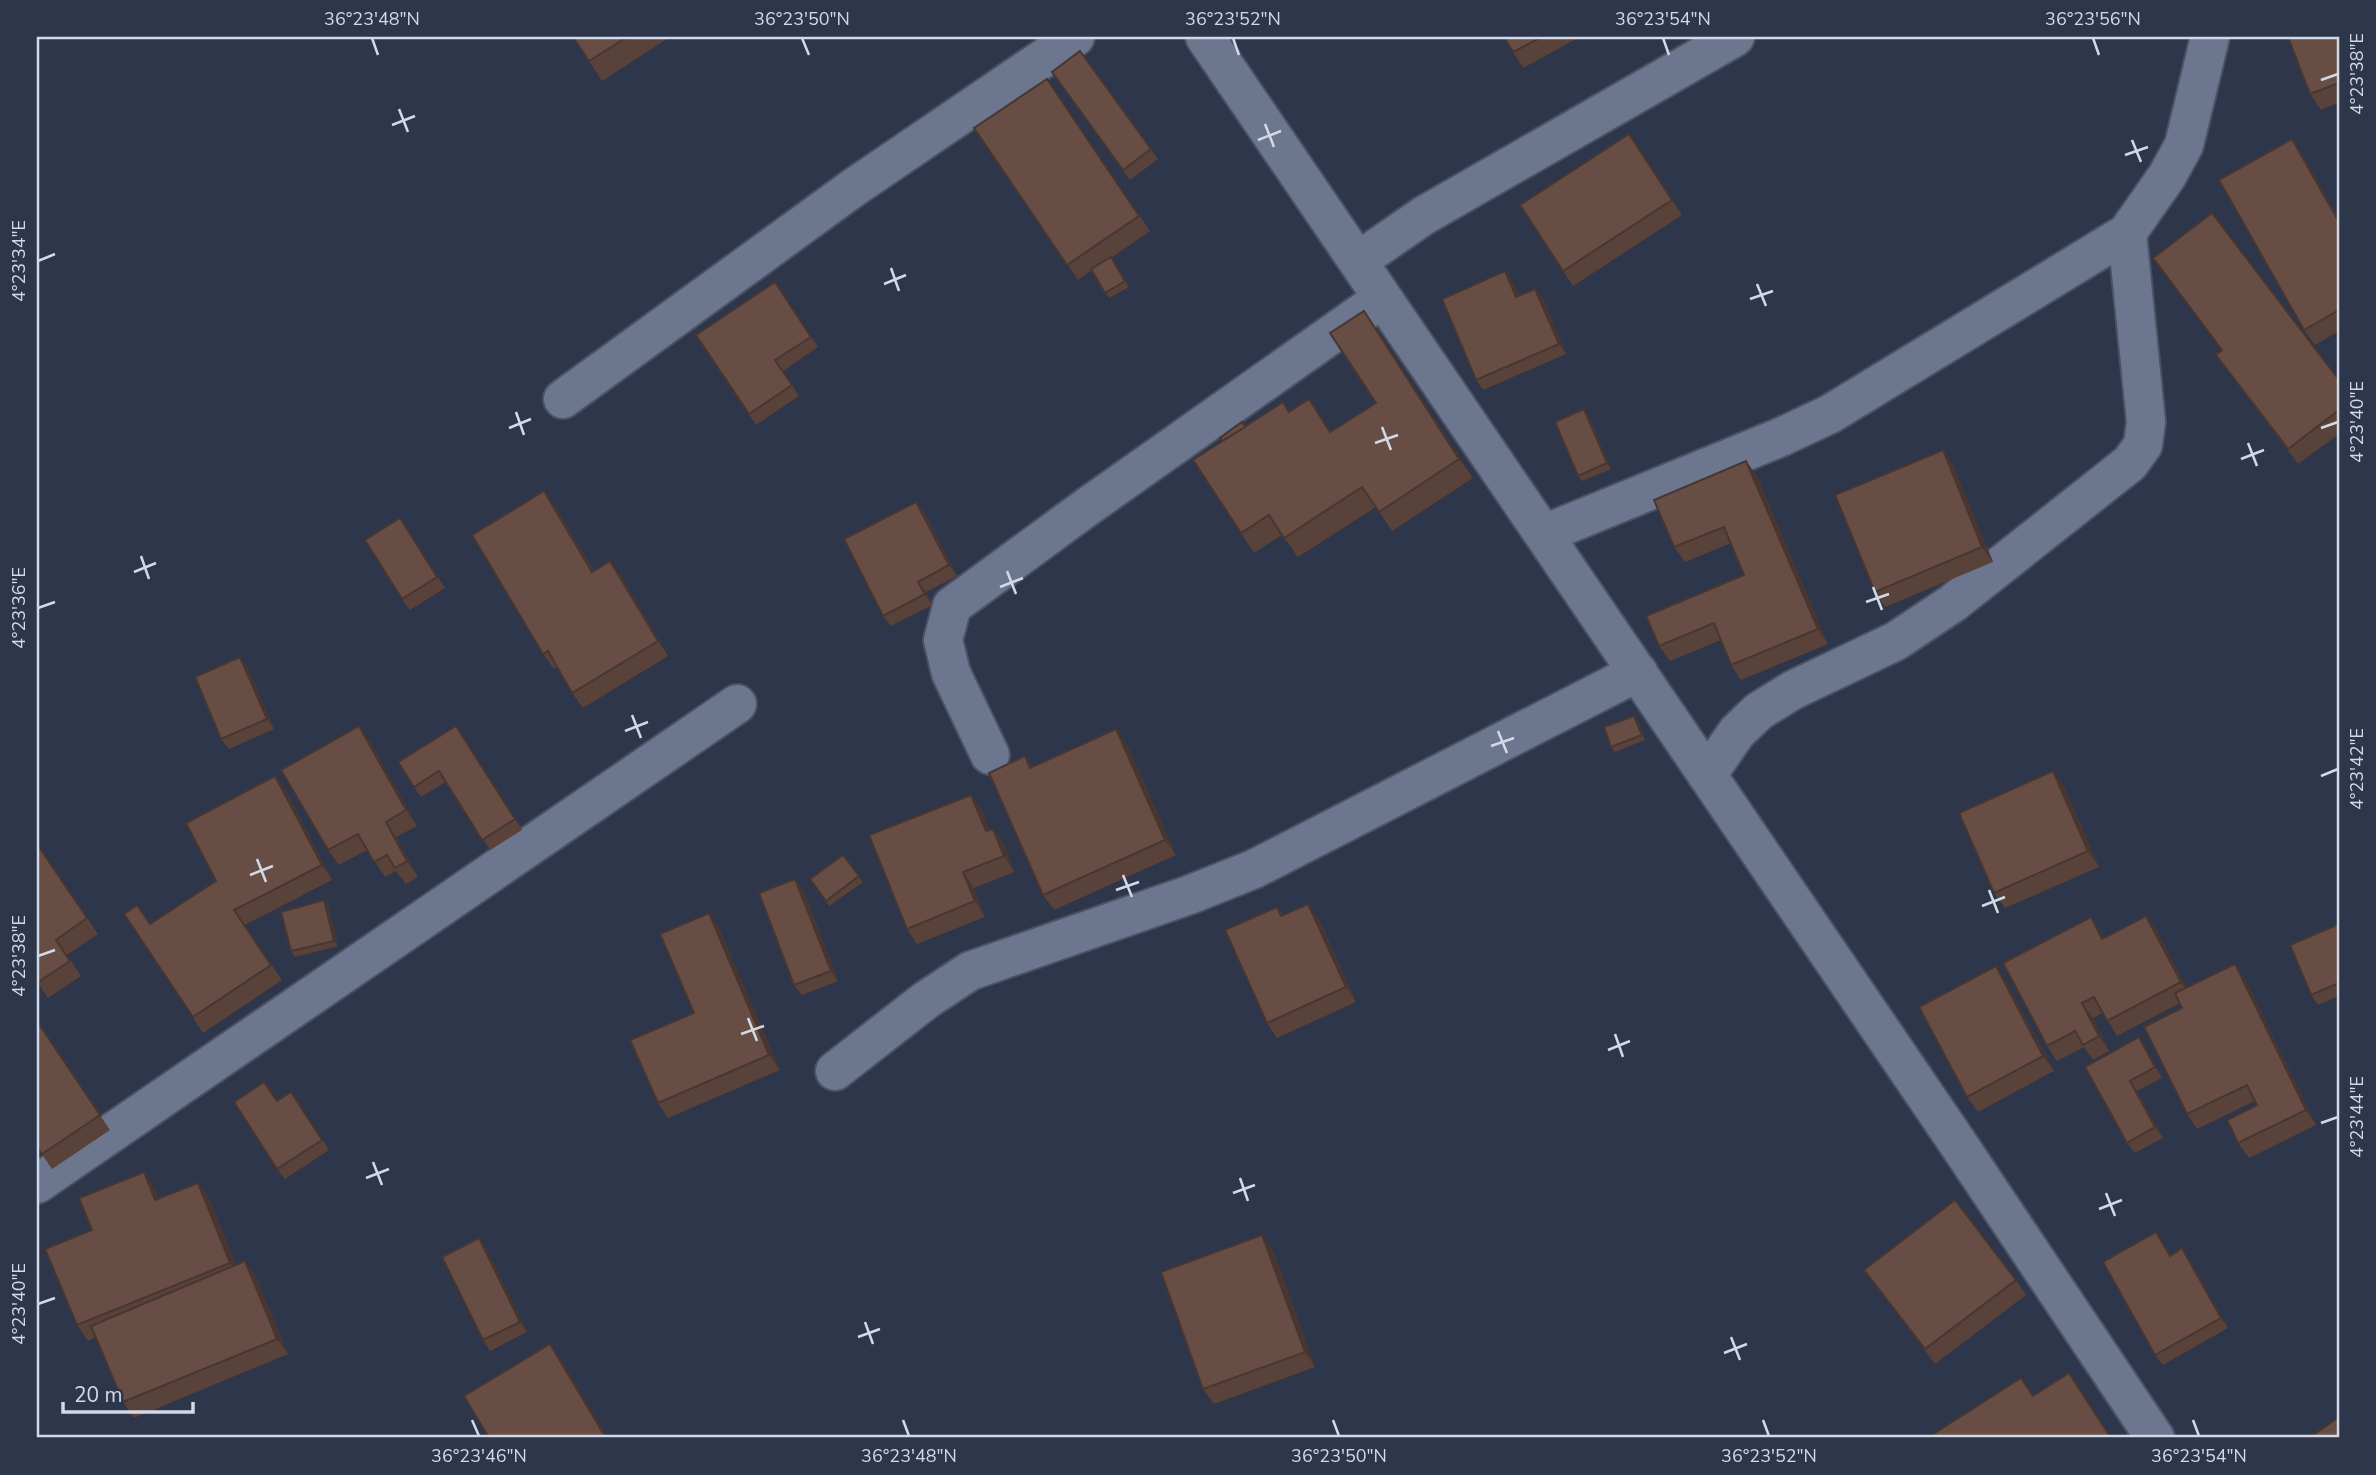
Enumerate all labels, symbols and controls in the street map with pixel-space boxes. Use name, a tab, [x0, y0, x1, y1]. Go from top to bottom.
text: 36°23'48"N	[324, 7, 420, 31]
text: 36°23'50"N	[754, 7, 850, 31]
text: 36°23'52"N	[1185, 7, 1281, 31]
text: 36°23'54"N	[1615, 7, 1711, 31]
text: 36°23'56"N	[2045, 7, 2141, 31]
text: 4°23'38"E	[2345, 33, 2369, 115]
text: 4°23'34"E	[7, 220, 31, 302]
text: 4°23'40"E	[2345, 381, 2369, 463]
text: 4°23'36"E	[7, 567, 31, 649]
text: 4°23'42"E	[2345, 728, 2369, 810]
text: 4°23'38"E	[7, 915, 31, 997]
text: 4°23'44"E	[2345, 1076, 2369, 1158]
text: 4°23'40"E	[7, 1263, 31, 1345]
scale bar	[63, 1370, 192, 1414]
text: 20 m	[74, 1381, 123, 1409]
text: 36°23'46"N	[431, 1444, 527, 1468]
text: 36°23'48"N	[861, 1444, 957, 1468]
text: 36°23'50"N	[1291, 1444, 1387, 1468]
text: 36°23'52"N	[1721, 1444, 1817, 1468]
text: 36°23'54"N	[2151, 1444, 2247, 1468]

